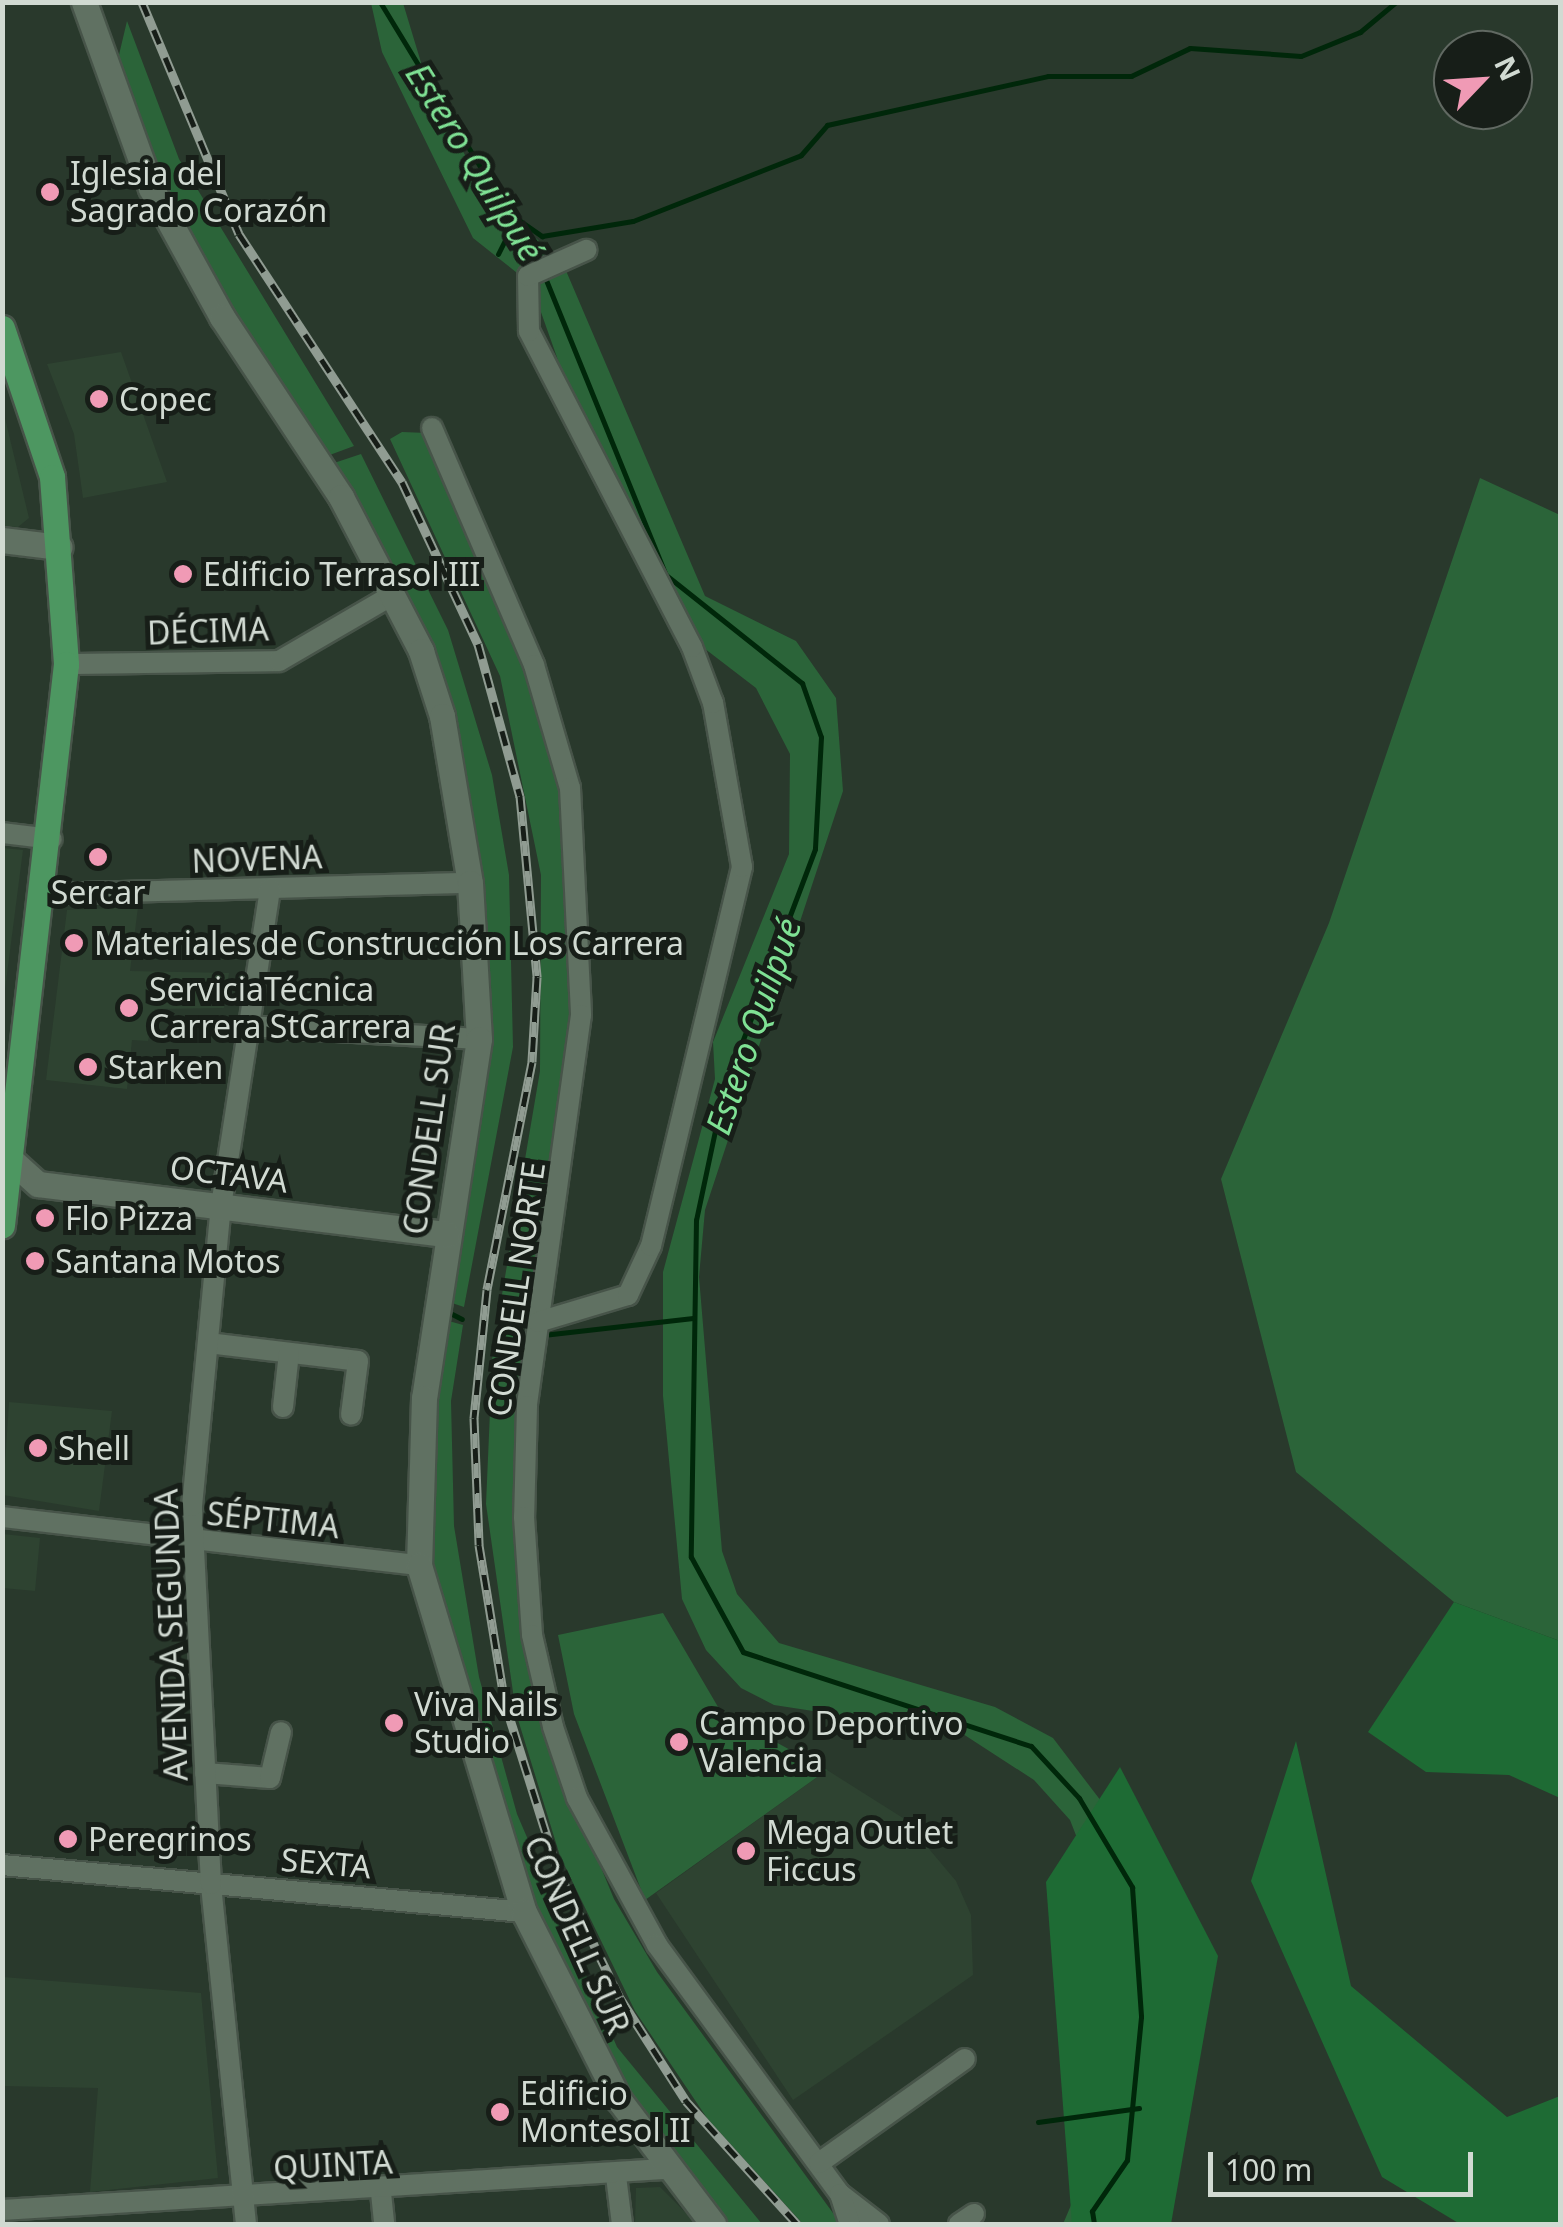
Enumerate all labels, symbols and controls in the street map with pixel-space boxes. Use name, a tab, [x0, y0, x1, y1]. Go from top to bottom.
north arrow	[1433, 30, 1533, 130]
text: N	[1486, 50, 1530, 87]
water label: Estero Quilpué	[397, 55, 553, 269]
place label: Iglesia del Sagrado Corazón	[70, 155, 327, 230]
marker: Iglesia del Sagrado Corazón	[39, 181, 61, 203]
place label: Copec	[119, 380, 212, 418]
marker: Copec	[88, 388, 110, 410]
place label: Edificio Terrasol III	[203, 555, 480, 593]
marker: Edificio Terrasol III	[172, 563, 194, 585]
street label: DÉCIMA	[147, 610, 269, 652]
street label: NOVENA	[191, 838, 323, 880]
marker: Sercar	[87, 846, 109, 868]
place label: Sercar	[51, 873, 145, 911]
water label: Estero Quilpué	[696, 912, 810, 1140]
place label: Materiales de Construcción Los Carrera	[94, 924, 684, 962]
marker: Materiales de Construcción Los Carrera	[63, 932, 85, 954]
place label: ServiciaTécnica Carrera StCarrera	[149, 971, 412, 1046]
marker: ServiciaTécnica Carrera StCarrera	[118, 997, 140, 1019]
street label: CONDELL SUR	[395, 1021, 463, 1237]
place label: Starken	[108, 1048, 223, 1086]
marker: Starken	[77, 1056, 99, 1078]
street label: OCTAVA	[168, 1148, 290, 1200]
street label: CONDELL NORTE	[479, 1159, 553, 1419]
place label: Flo Pizza	[65, 1199, 193, 1237]
marker: Flo Pizza	[34, 1207, 56, 1229]
place label: Santana Motos	[55, 1242, 280, 1280]
marker: Santana Motos	[24, 1250, 46, 1272]
place label: Shell	[58, 1429, 130, 1467]
marker: Shell	[27, 1437, 49, 1459]
street label: AVENIDA SEGUNDA	[147, 1488, 195, 1782]
street label: SÉPTIMA	[205, 1494, 341, 1546]
place label: Viva Nails Studio	[414, 1686, 558, 1761]
place label: Campo Deportivo Valencia	[699, 1705, 964, 1780]
marker: Viva Nails Studio	[383, 1712, 405, 1734]
marker: Campo Deportivo Valencia	[668, 1731, 690, 1753]
place label: Mega Outlet Ficcus	[766, 1814, 953, 1889]
place label: Peregrinos	[88, 1820, 252, 1858]
marker: Peregrinos	[57, 1828, 79, 1850]
street label: CONDELL SUR	[516, 1830, 638, 2040]
street label: SEXTA	[279, 1840, 373, 1886]
marker: Mega Outlet Ficcus	[735, 1840, 757, 1862]
place label: Edificio Montesol II	[520, 2075, 691, 2150]
marker: Edificio Montesol II	[489, 2101, 511, 2123]
scale bar	[1213, 2132, 1478, 2194]
street label: QUINTA	[272, 2143, 394, 2187]
text: 100 m	[1225, 2149, 1312, 2190]

